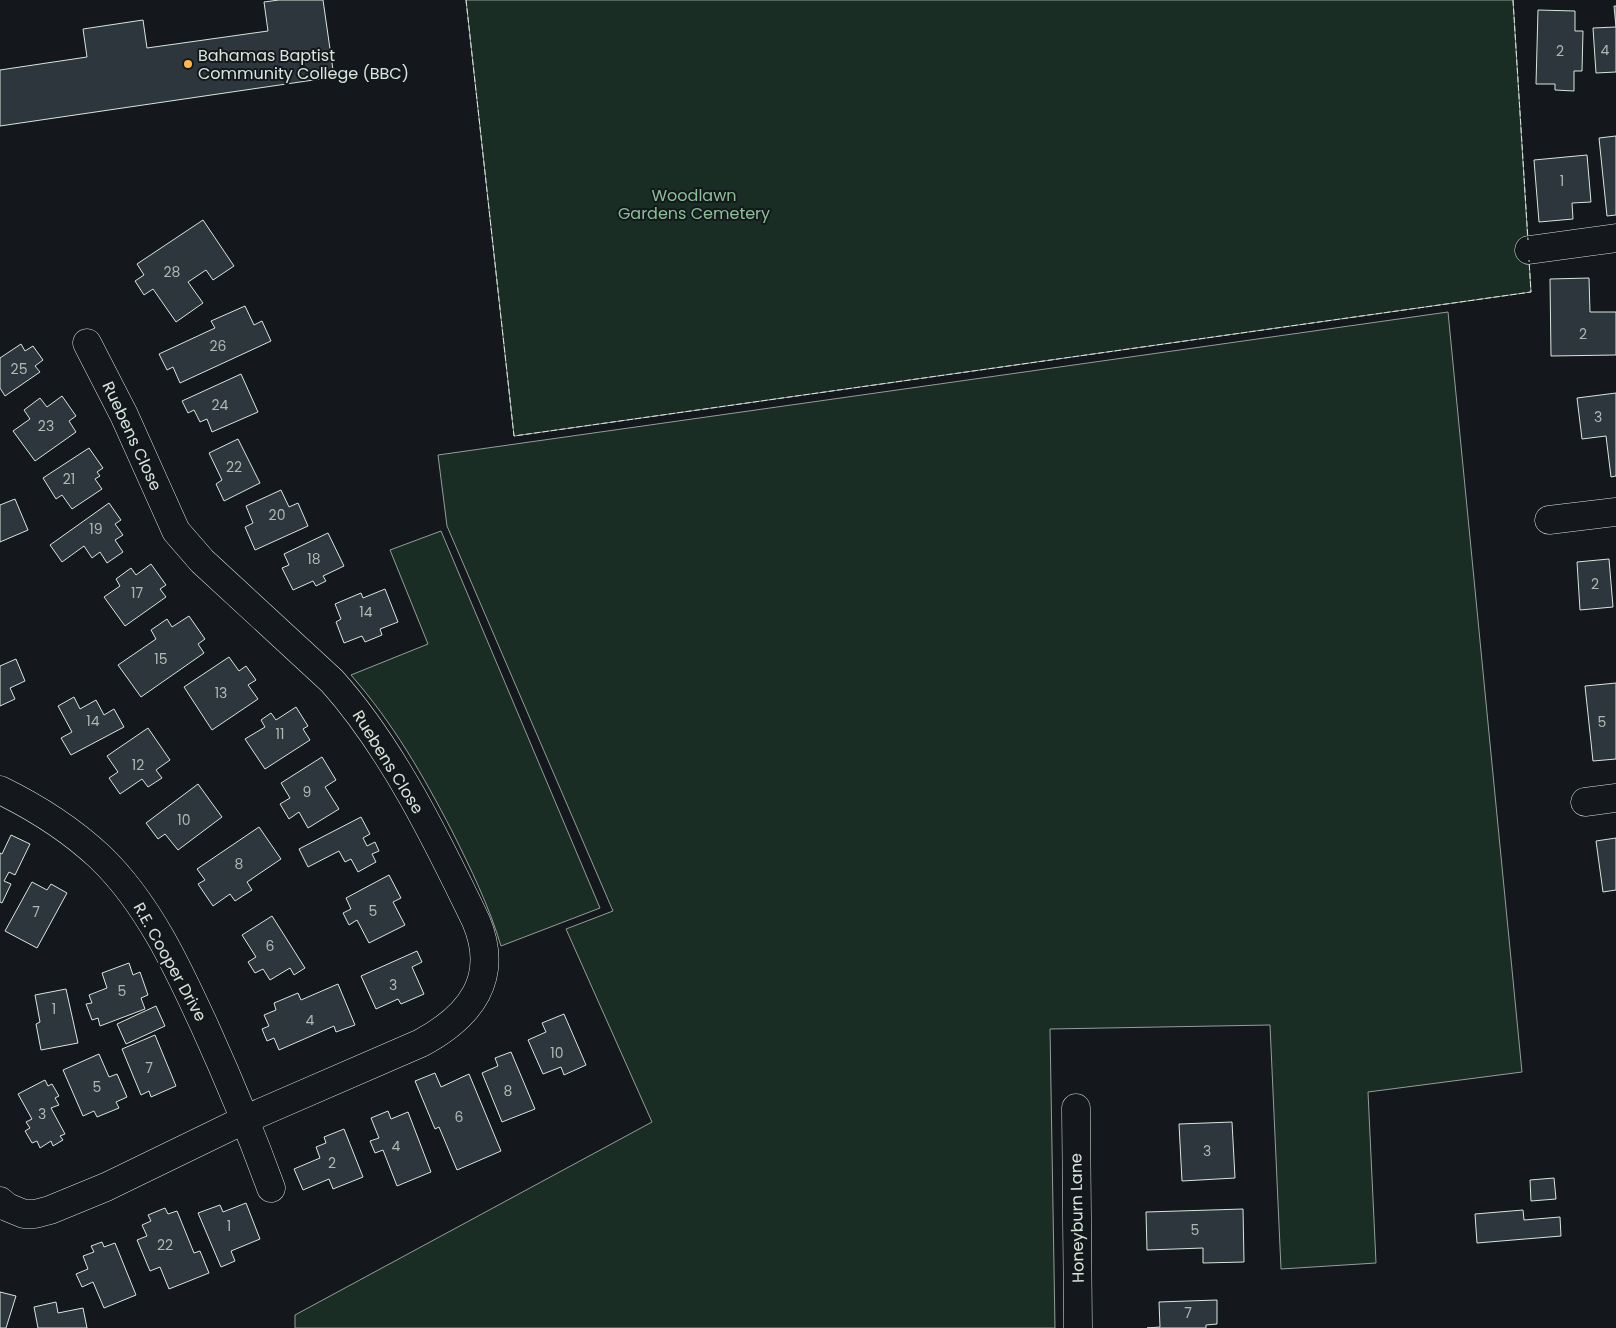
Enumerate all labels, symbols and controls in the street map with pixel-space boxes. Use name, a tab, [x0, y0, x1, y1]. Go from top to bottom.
house number: 4	[1601, 40, 1610, 60]
house number: 2	[1556, 41, 1564, 61]
place label: Bahamas Baptist Community College (BBC)	[198, 44, 409, 85]
marker: Bahamas Baptist Community College (BBC)	[182, 58, 194, 70]
house number: 1	[1560, 171, 1564, 191]
park label: Woodlawn Gardens Cemetery	[618, 184, 770, 225]
house number: 28	[164, 262, 181, 282]
house number: 2	[1579, 324, 1587, 344]
house number: 26	[210, 336, 227, 356]
house number: 25	[11, 359, 27, 379]
street label: Ruebens Close	[97, 378, 167, 495]
house number: 24	[212, 395, 229, 415]
house number: 3	[1594, 407, 1602, 427]
house number: 23	[38, 416, 54, 436]
house number: 22	[226, 457, 242, 477]
house number: 21	[63, 469, 75, 489]
house number: 20	[269, 505, 285, 525]
house number: 19	[89, 519, 103, 539]
house number: 18	[307, 549, 321, 569]
house number: 2	[1591, 574, 1599, 594]
house number: 17	[131, 583, 143, 603]
house number: 14	[359, 602, 373, 622]
house number: 15	[154, 649, 168, 669]
house number: 13	[215, 683, 227, 703]
street label: Ruebens Close	[347, 706, 429, 818]
house number: 14	[86, 711, 100, 731]
house number: 5	[1598, 712, 1606, 732]
house number: 11	[276, 724, 284, 744]
house number: 12	[132, 755, 144, 775]
house number: 9	[303, 782, 311, 802]
house number: 10	[177, 810, 191, 830]
house number: 8	[235, 854, 244, 874]
street label: R.E. Cooper Drive	[128, 898, 212, 1026]
house number: 5	[369, 901, 377, 921]
house number: 7	[32, 902, 40, 922]
house number: 6	[266, 936, 275, 956]
house number: 3	[389, 975, 397, 995]
house number: 5	[118, 981, 126, 1001]
house number: 1	[52, 999, 56, 1019]
house number: 4	[306, 1010, 315, 1030]
house number: 10	[550, 1043, 564, 1063]
house number: 7	[145, 1058, 153, 1078]
house number: 5	[93, 1077, 101, 1097]
house number: 8	[504, 1081, 513, 1101]
house number: 3	[38, 1104, 46, 1124]
house number: 6	[455, 1107, 464, 1127]
house number: 4	[392, 1136, 401, 1156]
house number: 3	[1203, 1141, 1211, 1161]
house number: 2	[328, 1153, 336, 1173]
street label: Honeyburn Lane	[1064, 1153, 1090, 1283]
house number: 1	[227, 1216, 231, 1236]
house number: 5	[1191, 1220, 1199, 1240]
house number: 22	[157, 1235, 173, 1255]
house number: 7	[1184, 1303, 1192, 1323]

